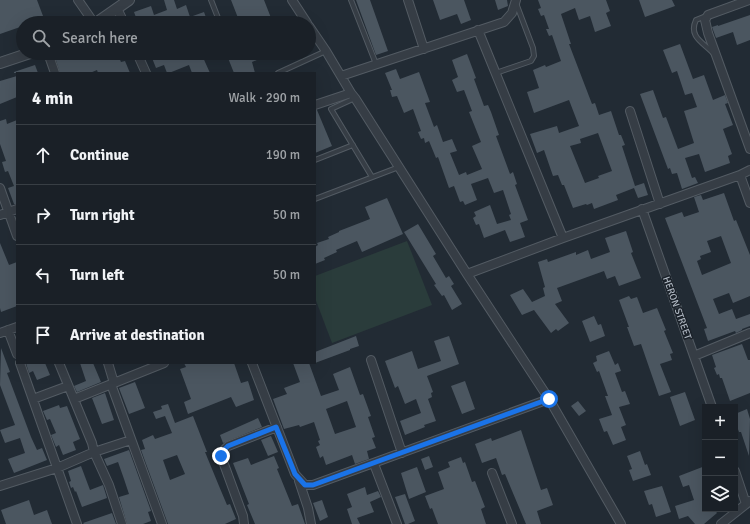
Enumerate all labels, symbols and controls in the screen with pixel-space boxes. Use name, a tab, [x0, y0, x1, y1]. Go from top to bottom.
search box	[16, 16, 316, 60]
icon: search	[30, 27, 52, 49]
text: Search here	[62, 29, 138, 47]
text: 4 min	[32, 88, 73, 109]
text: Walk · 290 m	[229, 90, 300, 106]
icon: ahead	[32, 144, 54, 166]
text: Continue	[70, 146, 129, 164]
text: 190 m	[266, 147, 300, 163]
icon: right	[32, 204, 54, 226]
text: Turn right	[70, 206, 135, 224]
text: 50 m	[273, 207, 300, 223]
icon: left	[32, 264, 54, 286]
text: Turn left	[70, 266, 124, 284]
text: 50 m	[273, 267, 300, 283]
street label: HERON STREET	[660, 275, 694, 341]
icon: arrive	[32, 324, 54, 346]
text: Arrive at destination	[70, 326, 205, 344]
route start	[540, 390, 558, 408]
map controls	[702, 404, 738, 512]
button: +	[702, 404, 738, 440]
button: −	[702, 440, 738, 476]
route end	[212, 447, 230, 465]
button: layers	[702, 476, 738, 512]

